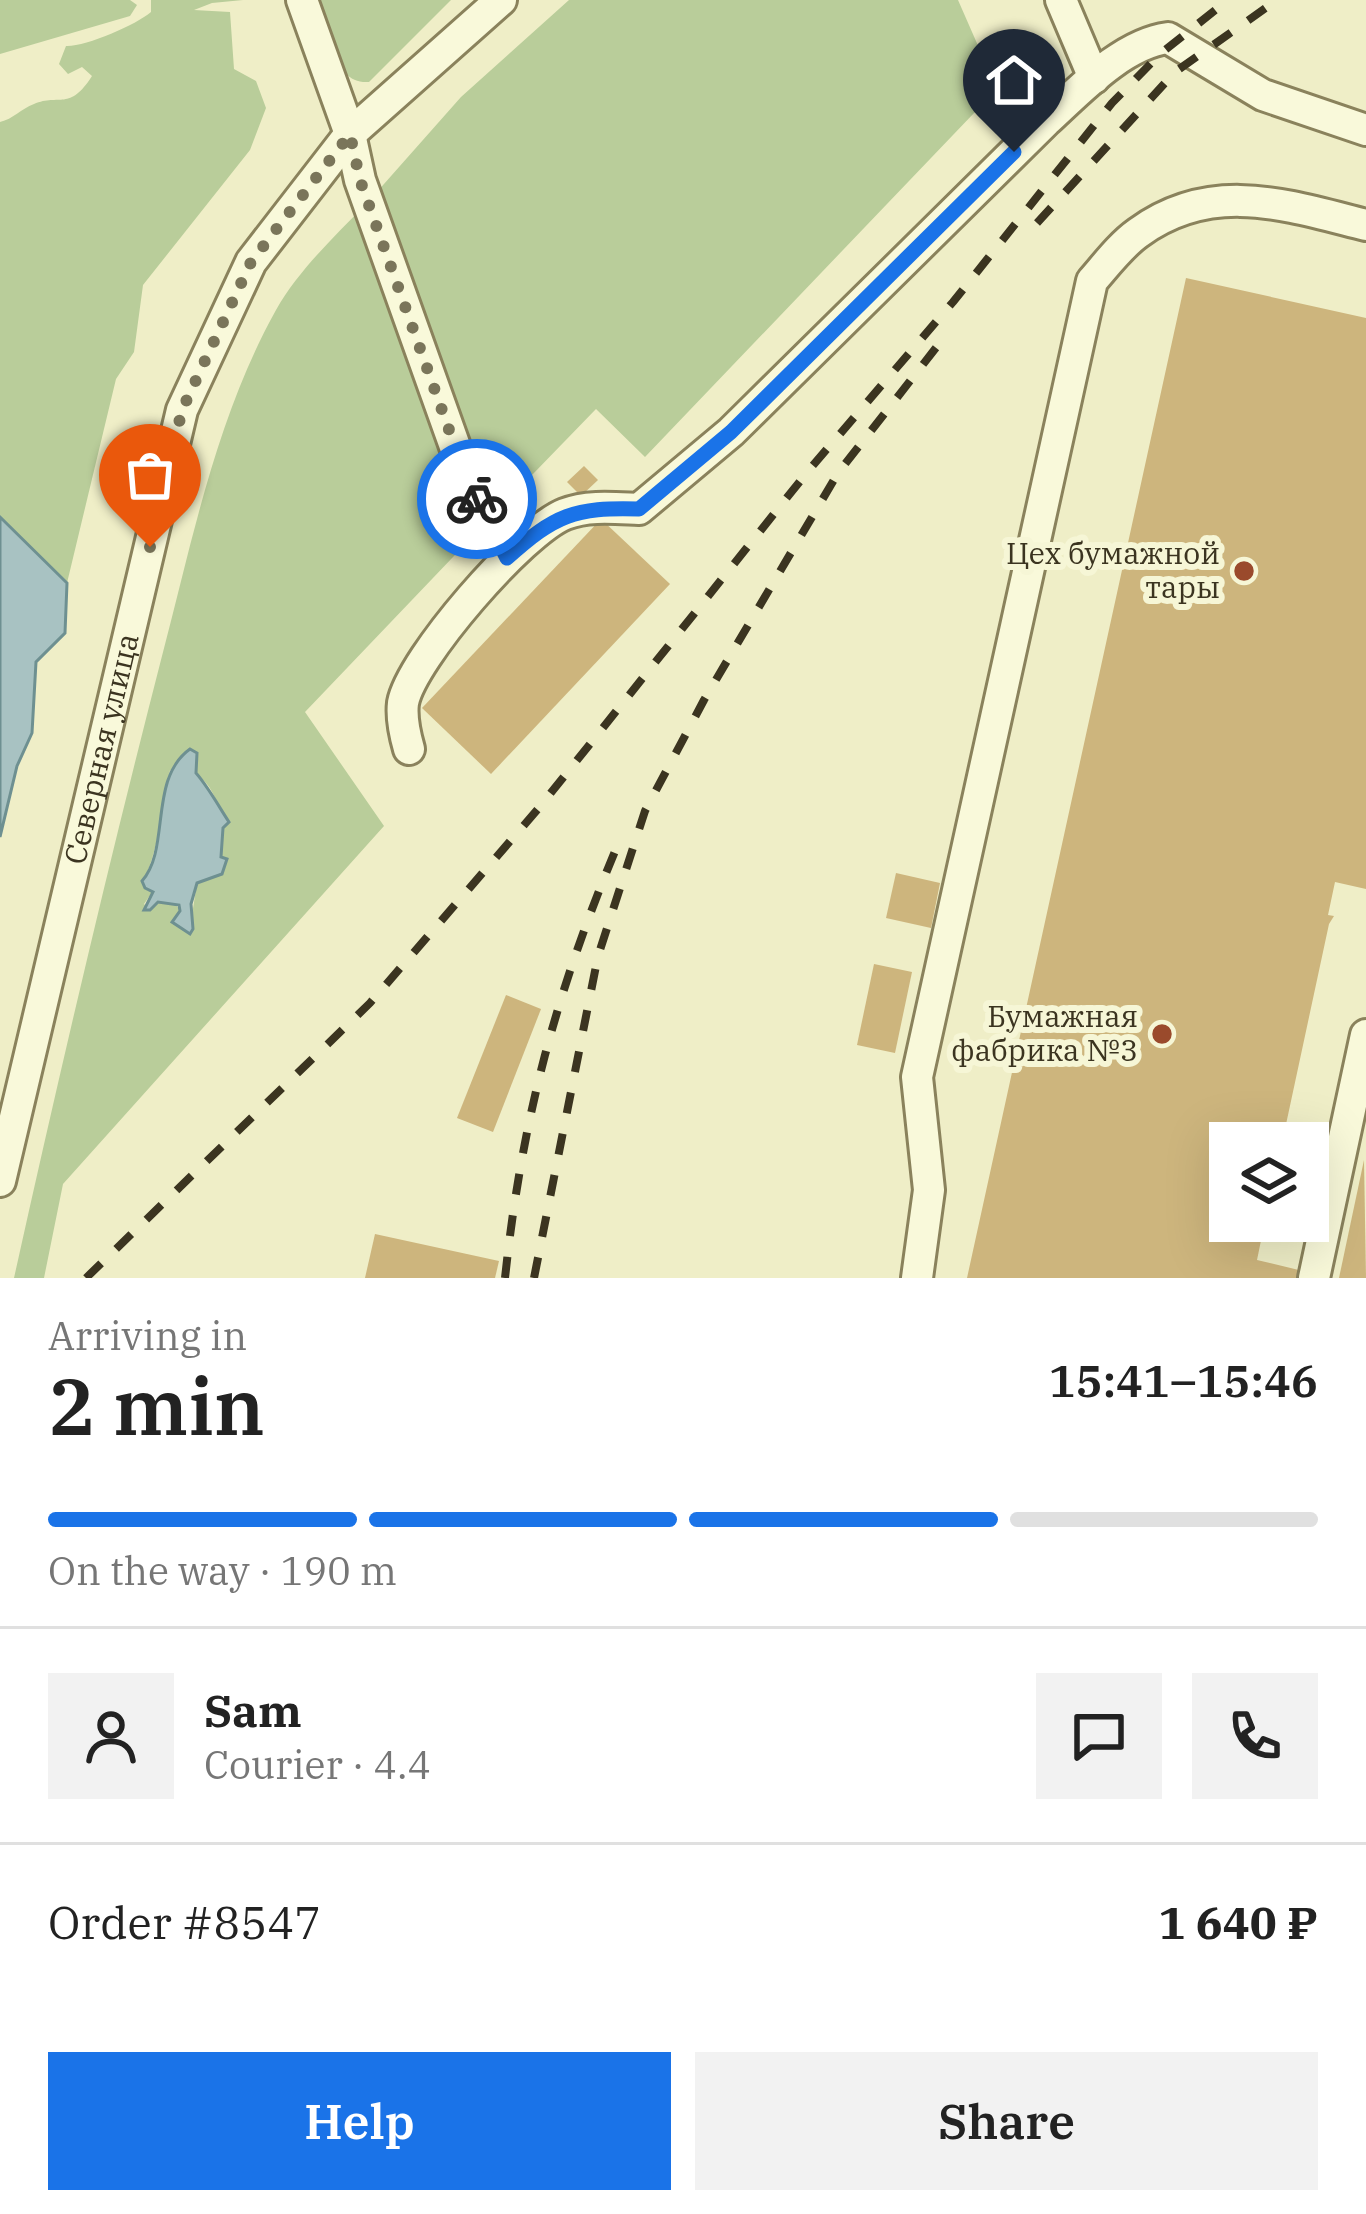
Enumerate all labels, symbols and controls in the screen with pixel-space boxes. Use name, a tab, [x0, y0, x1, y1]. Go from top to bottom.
pin	[963, 29, 1065, 152]
icon: home	[981, 47, 1047, 113]
pin	[99, 424, 201, 547]
courier	[417, 439, 537, 559]
icon: bag	[117, 442, 183, 508]
icon: bike	[444, 466, 510, 532]
place label: Цех бумажной тары	[1006, 533, 1220, 606]
marker: Цех бумажной тары	[1231, 558, 1257, 584]
street label: Северная улица	[54, 629, 147, 868]
place label: Бумажная фабрика №3	[951, 996, 1138, 1069]
marker: Бумажная фабрика №3	[1149, 1021, 1175, 1047]
map controls	[1209, 1122, 1329, 1242]
button: layers	[1209, 1122, 1329, 1242]
text: Arriving in	[48, 1310, 247, 1361]
text: 15:41–15:46	[1049, 1351, 1318, 1409]
text: 2 min	[48, 1355, 265, 1456]
text: On the way · 190 m	[48, 1545, 397, 1596]
button: person	[48, 1673, 174, 1799]
button: chat	[1036, 1673, 1162, 1799]
button: phone	[1192, 1673, 1318, 1799]
text: Sam	[204, 1681, 302, 1739]
text: Courier · 4.4	[204, 1739, 431, 1790]
text: Order #8547	[48, 1893, 321, 1951]
text: 1 640 ₽	[1158, 1893, 1318, 1951]
button: Help	[48, 2052, 671, 2190]
button: Share	[695, 2052, 1318, 2190]

